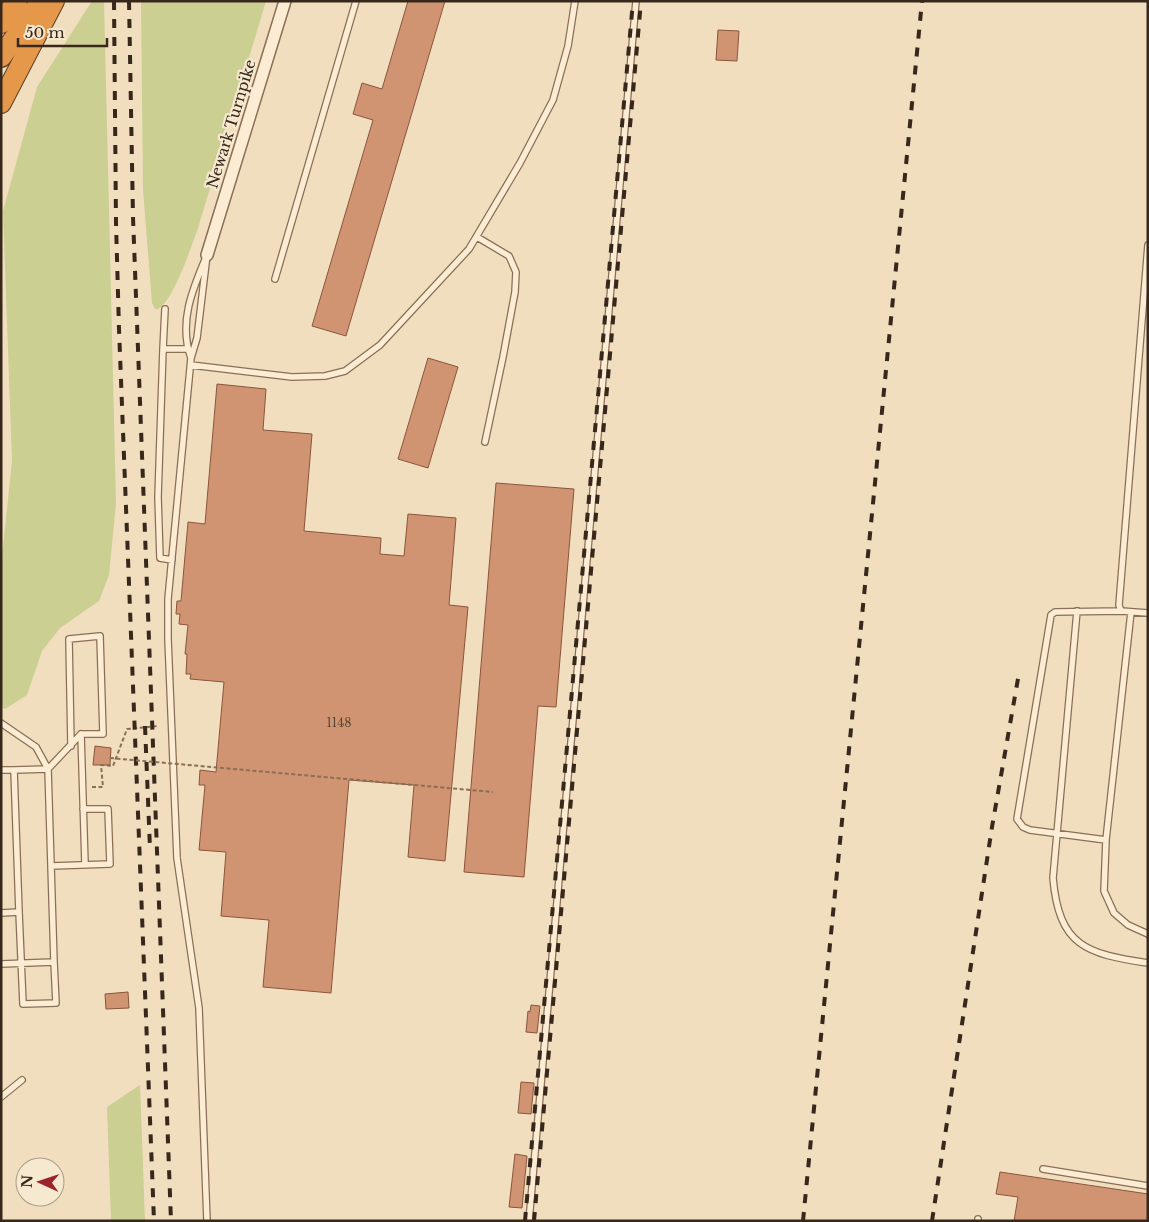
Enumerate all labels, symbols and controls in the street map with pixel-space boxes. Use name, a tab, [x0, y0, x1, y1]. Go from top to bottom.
scale bar	[18, 15, 106, 47]
text: 50 m	[25, 23, 65, 42]
street label: Newark Turnpike	[202, 57, 260, 191]
house number: 1148	[327, 715, 352, 730]
north arrow	[15, 1157, 65, 1207]
text: N	[18, 1174, 36, 1188]

